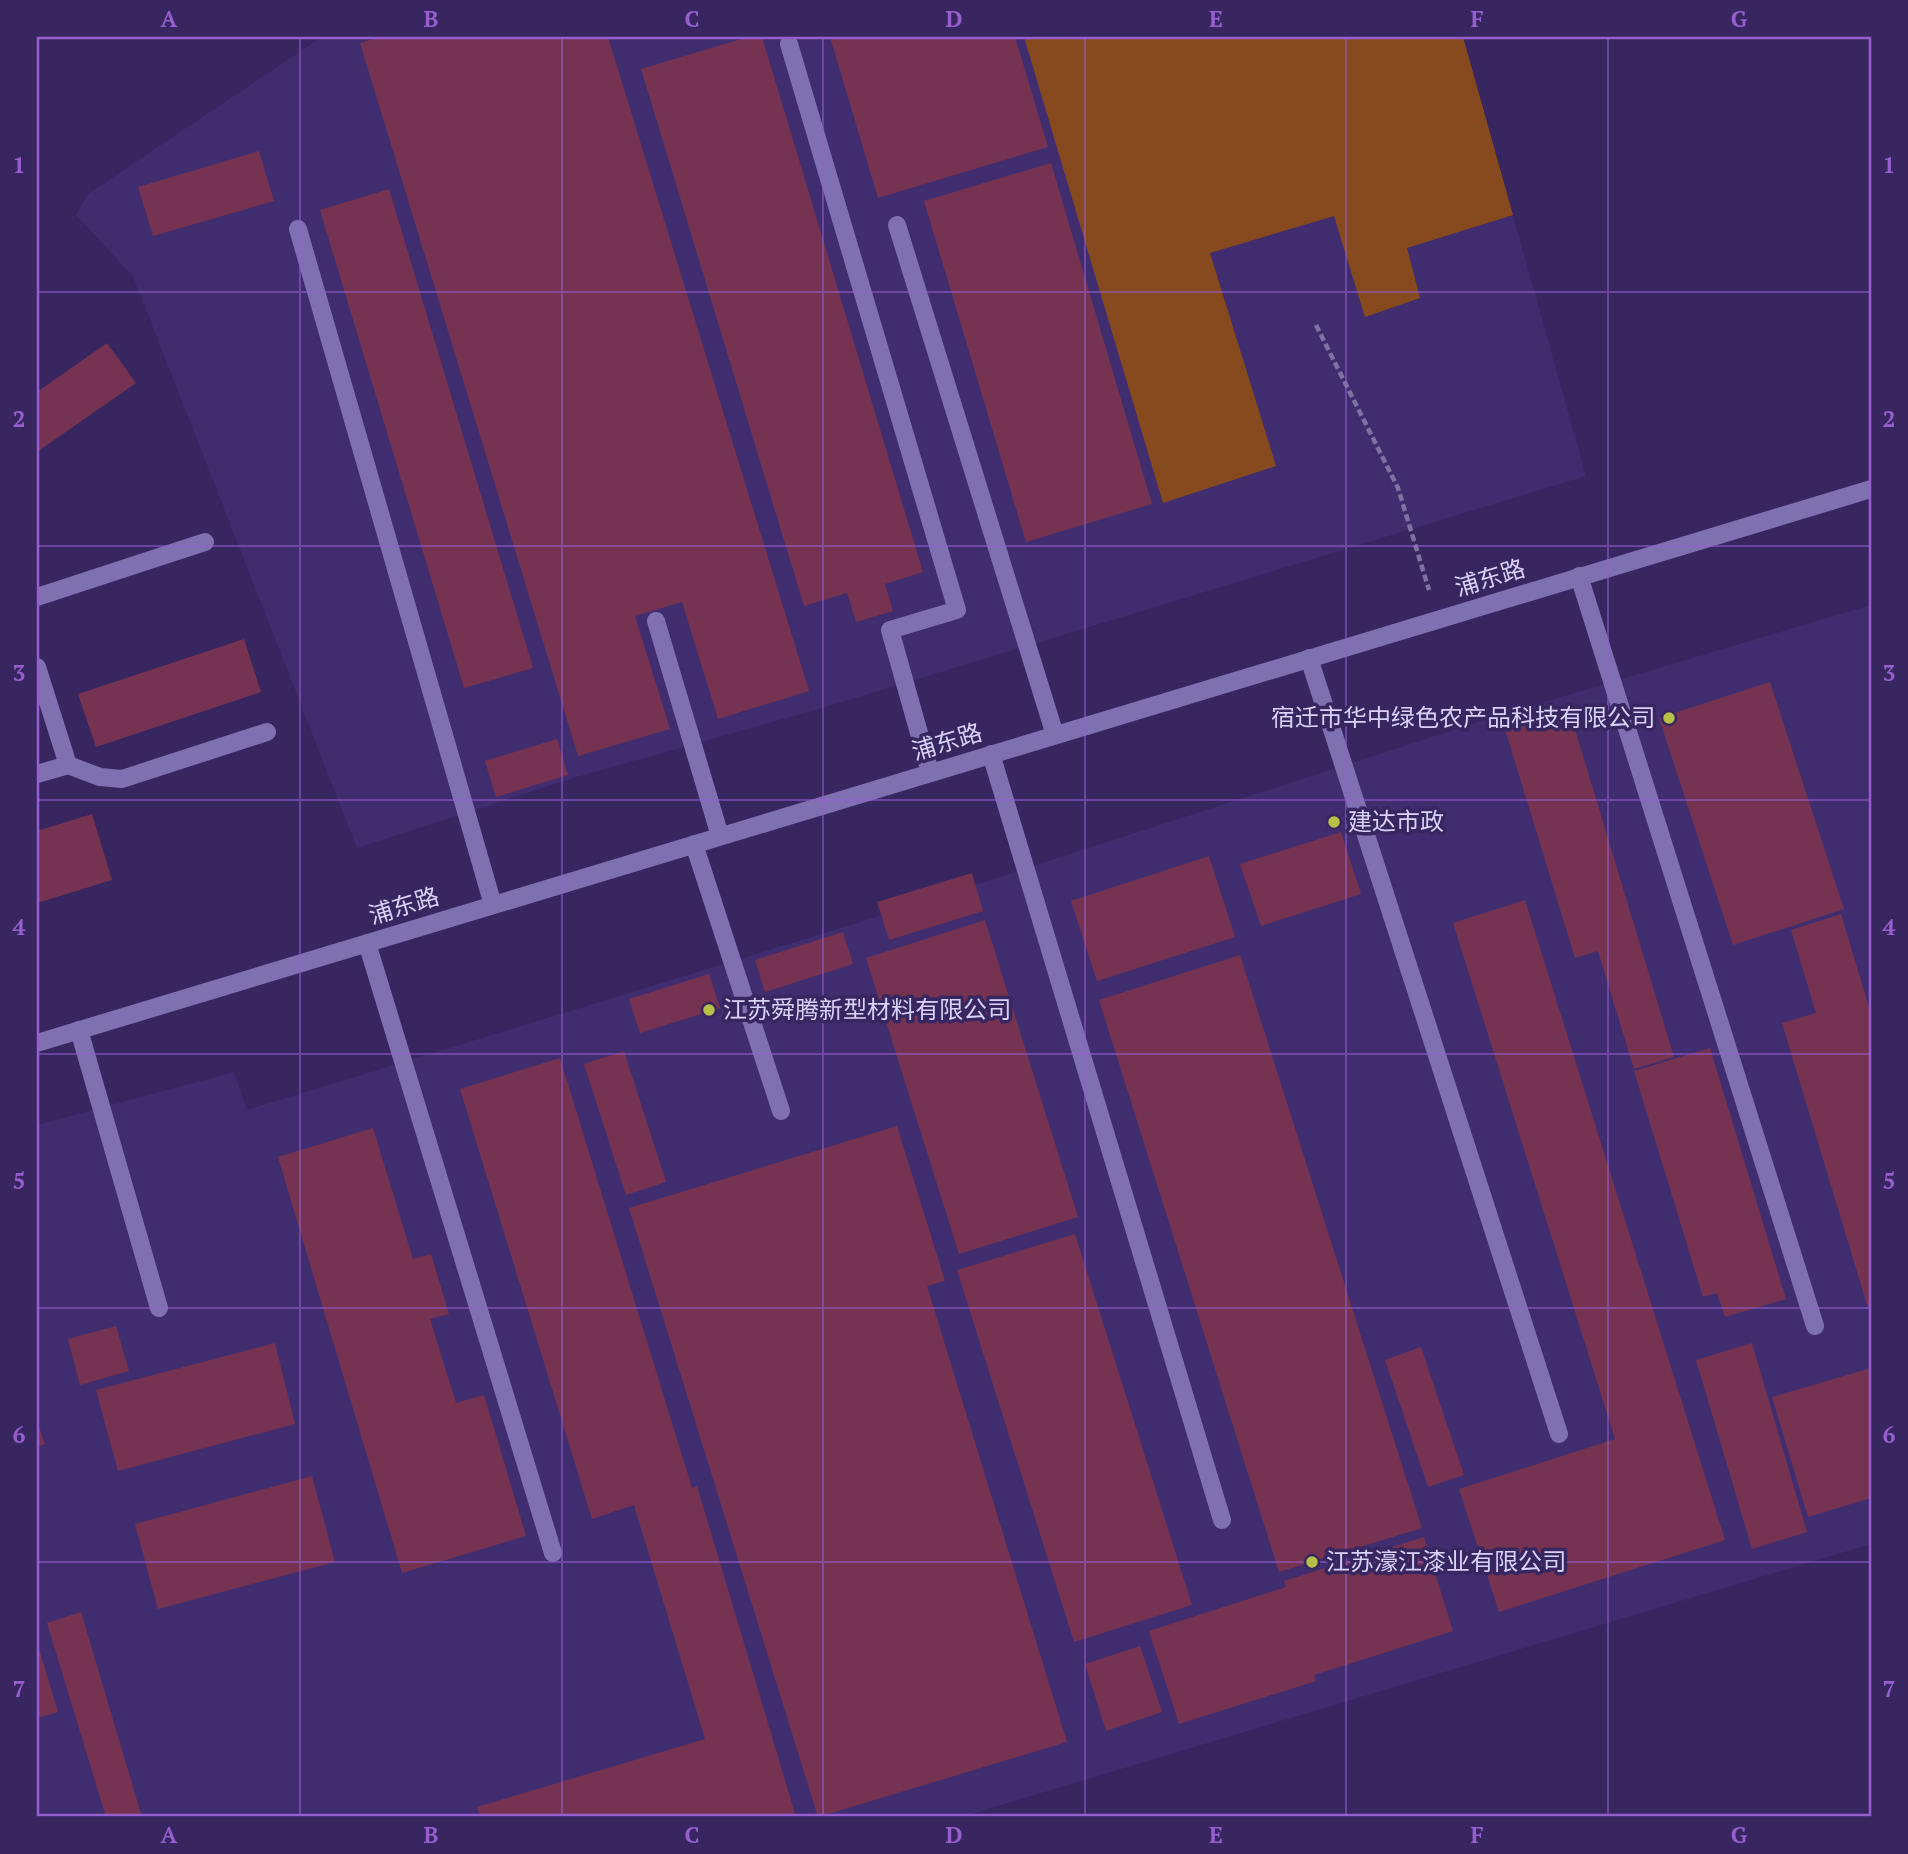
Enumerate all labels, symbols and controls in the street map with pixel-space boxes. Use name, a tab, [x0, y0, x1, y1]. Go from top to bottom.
text: A	[161, 3, 178, 34]
text: B	[424, 3, 439, 34]
text: C	[685, 3, 700, 34]
text: D	[946, 3, 963, 34]
text: E	[1209, 3, 1223, 34]
text: F	[1470, 3, 1484, 34]
text: G	[1731, 3, 1748, 34]
text: 1	[13, 149, 26, 180]
text: 1	[1883, 149, 1896, 180]
text: 2	[13, 403, 26, 434]
text: 2	[1883, 403, 1896, 434]
street label: 浦东路	[1451, 551, 1529, 603]
text: 3	[13, 657, 26, 688]
text: 3	[1883, 657, 1896, 688]
place label: 宿迁市华中绿色农产品科技有限公司	[1271, 701, 1655, 733]
marker: 宿迁市华中绿色农产品科技有限公司	[1661, 710, 1677, 726]
street label: 浦东路	[908, 715, 986, 767]
place label: 建达市政	[1348, 805, 1444, 837]
marker: 建达市政	[1326, 814, 1342, 830]
street label: 浦东路	[365, 879, 443, 931]
text: 4	[13, 911, 26, 942]
text: 4	[1883, 911, 1896, 942]
place label: 江苏舜腾新型材料有限公司	[723, 993, 1011, 1025]
marker: 江苏舜腾新型材料有限公司	[701, 1002, 717, 1018]
text: 5	[13, 1165, 26, 1196]
text: 5	[1883, 1165, 1896, 1196]
text: 6	[13, 1419, 26, 1450]
text: 6	[1883, 1419, 1896, 1450]
place label: 江苏濠江漆业有限公司	[1326, 1545, 1566, 1577]
marker: 江苏濠江漆业有限公司	[1304, 1554, 1320, 1570]
text: 7	[13, 1673, 26, 1704]
text: 7	[1883, 1673, 1896, 1704]
text: A	[161, 1819, 178, 1850]
text: B	[424, 1819, 439, 1850]
text: C	[685, 1819, 700, 1850]
text: D	[946, 1819, 963, 1850]
text: E	[1209, 1819, 1223, 1850]
text: F	[1470, 1819, 1484, 1850]
text: G	[1731, 1819, 1748, 1850]

